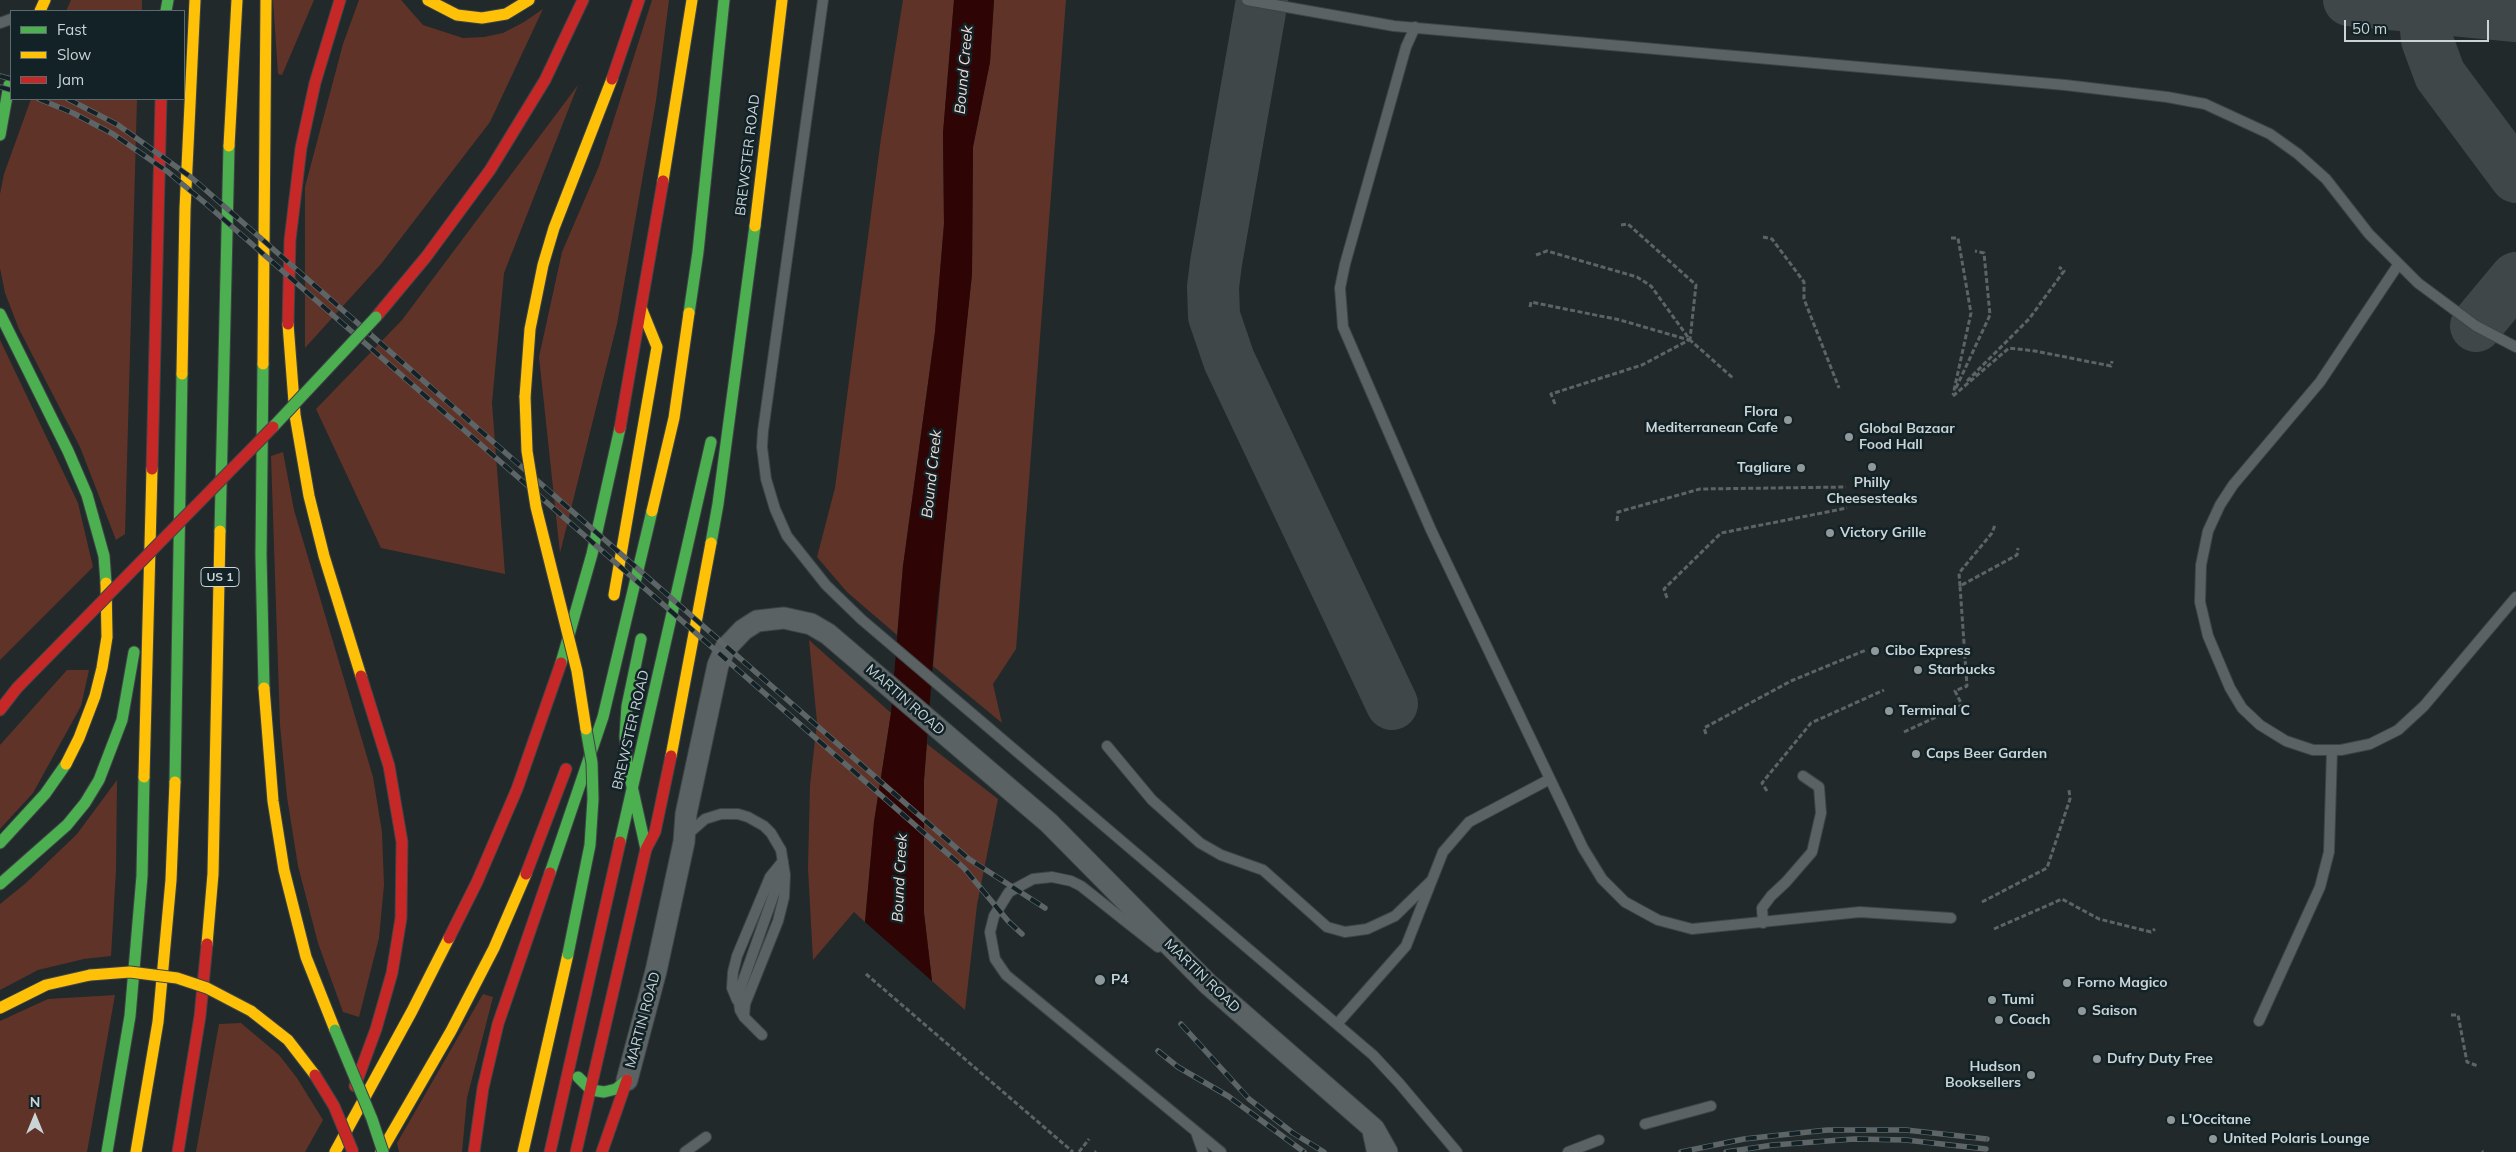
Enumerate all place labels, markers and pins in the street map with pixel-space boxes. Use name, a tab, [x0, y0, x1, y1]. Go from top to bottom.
place label: Flora Mediterranean Cafe	[1646, 404, 1778, 437]
marker: Flora Mediterranean Cafe	[1782, 414, 1794, 426]
place label: Global Bazaar Food Hall	[1859, 421, 1955, 454]
marker: Global Bazaar Food Hall	[1843, 431, 1855, 443]
place label: Tagliare	[1737, 460, 1791, 476]
marker: Philly Cheesesteaks	[1866, 461, 1878, 473]
marker: Tagliare	[1795, 462, 1807, 474]
place label: Philly Cheesesteaks	[1826, 475, 1918, 508]
place label: Victory Grille	[1840, 525, 1926, 541]
marker: Victory Grille	[1824, 527, 1836, 539]
place label: Cibo Express	[1885, 643, 1971, 659]
marker: Cibo Express	[1869, 645, 1881, 657]
place label: Starbucks	[1928, 662, 1995, 678]
marker: Starbucks	[1912, 664, 1924, 676]
place label: Terminal C	[1899, 703, 1970, 719]
marker: Terminal C	[1883, 705, 1895, 717]
place label: Caps Beer Garden	[1926, 746, 2047, 762]
marker: Caps Beer Garden	[1910, 748, 1922, 760]
place label: P4	[1111, 972, 1129, 988]
marker: P4	[1093, 973, 1107, 987]
place label: Forno Magico	[2077, 975, 2168, 991]
marker: Forno Magico	[2061, 977, 2073, 989]
place label: Tumi	[2002, 992, 2034, 1008]
marker: Tumi	[1986, 994, 1998, 1006]
place label: Saison	[2092, 1003, 2137, 1019]
marker: Saison	[2076, 1005, 2088, 1017]
place label: Coach	[2009, 1012, 2051, 1028]
marker: Coach	[1993, 1014, 2005, 1026]
place label: Dufry Duty Free	[2107, 1051, 2213, 1067]
marker: Dufry Duty Free	[2091, 1053, 2103, 1065]
place label: Hudson Booksellers	[1945, 1059, 2021, 1092]
marker: Hudson Booksellers	[2025, 1069, 2037, 1081]
place label: L'Occitane	[2181, 1112, 2251, 1128]
marker: L'Occitane	[2165, 1114, 2177, 1126]
place label: United Polaris Lounge	[2223, 1131, 2370, 1147]
marker: United Polaris Lounge	[2207, 1133, 2219, 1145]

